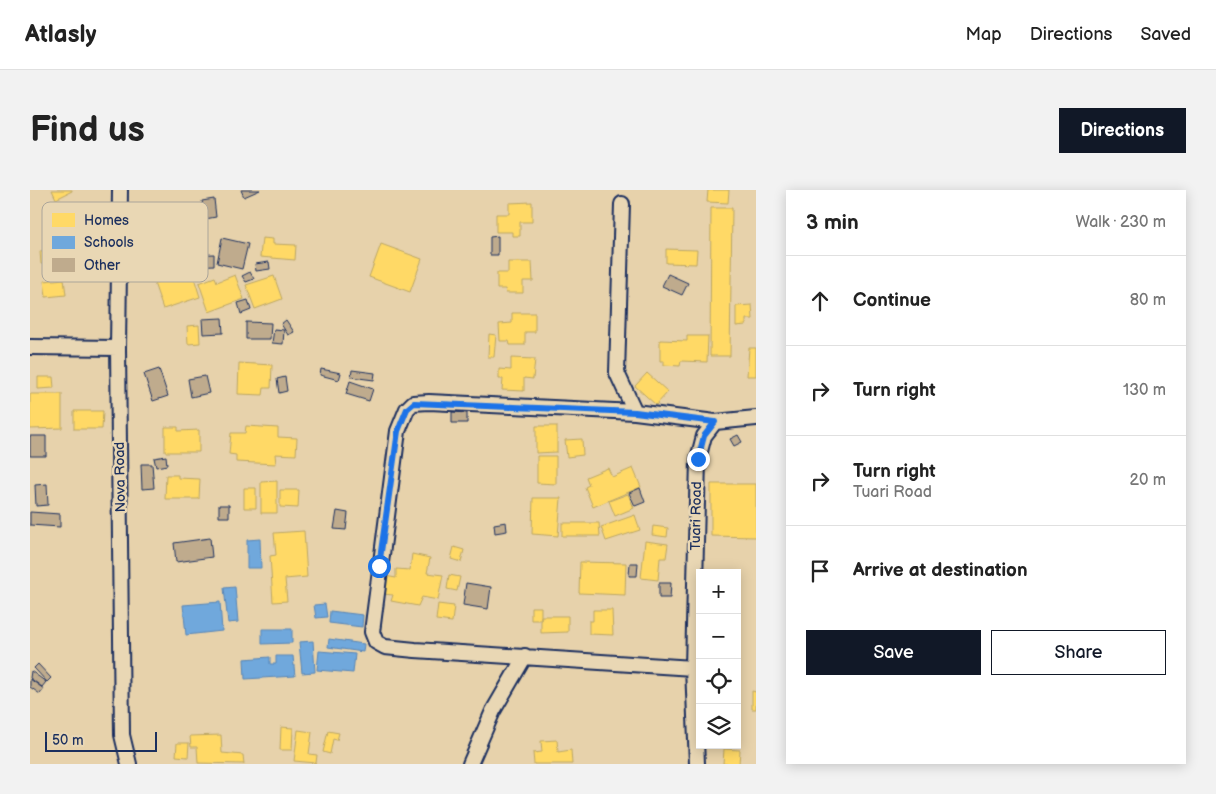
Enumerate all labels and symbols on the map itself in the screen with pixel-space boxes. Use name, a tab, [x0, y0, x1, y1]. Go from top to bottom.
legend	[42, 202, 208, 282]
text: Homes	[84, 212, 129, 229]
text: Schools	[84, 234, 134, 251]
text: Other	[84, 257, 121, 274]
street label: Nova Road	[111, 442, 129, 512]
route end	[687, 448, 710, 471]
street label: Tuari Road	[687, 481, 705, 551]
route start	[368, 555, 391, 578]
scale bar	[45, 729, 158, 752]

